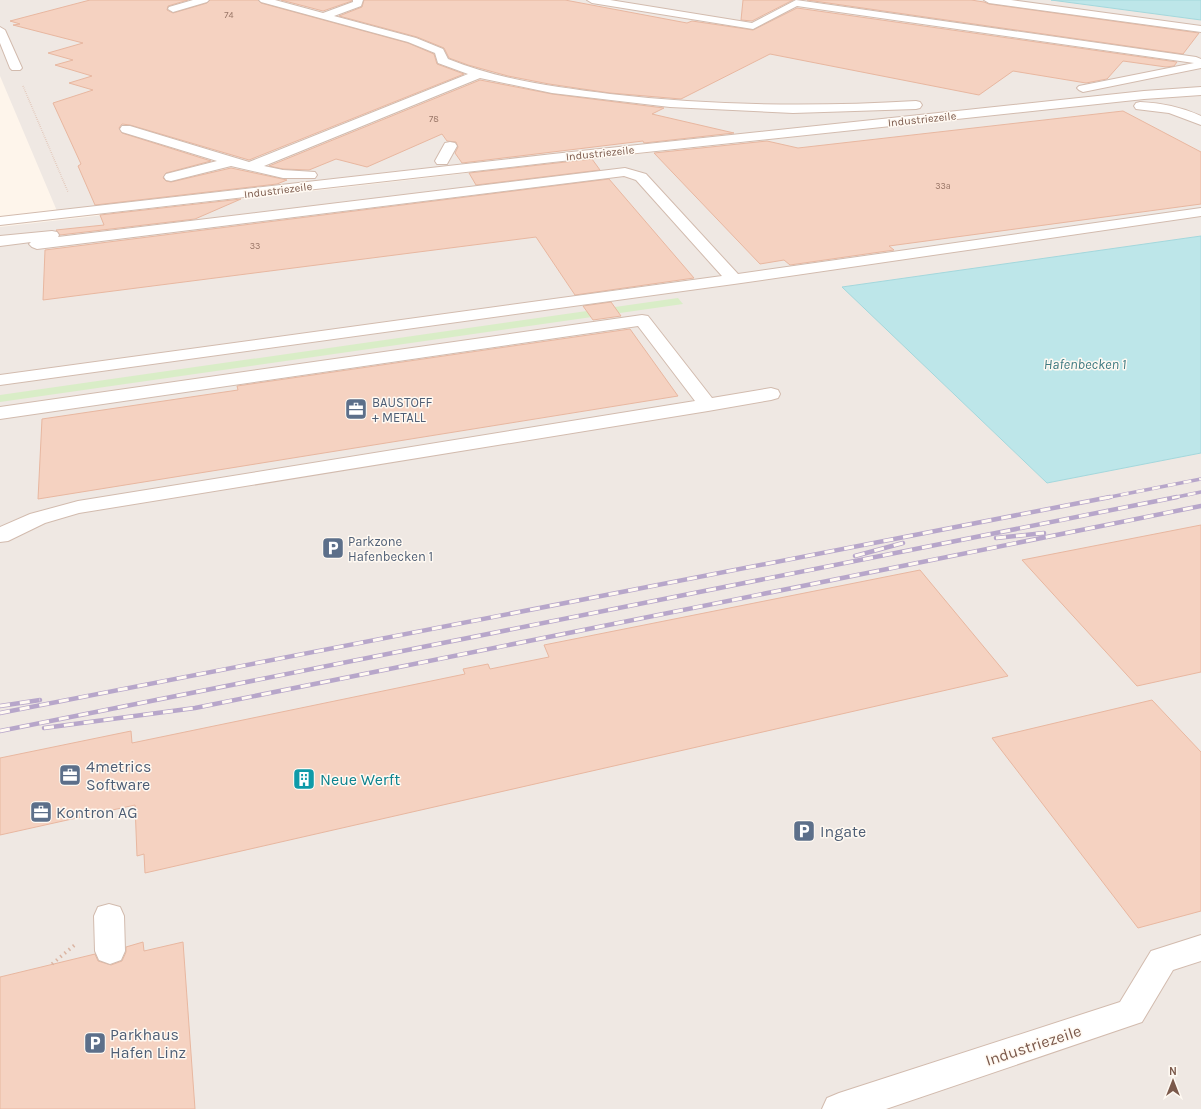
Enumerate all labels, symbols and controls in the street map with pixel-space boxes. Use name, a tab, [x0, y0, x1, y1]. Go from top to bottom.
house number: 74	[224, 10, 234, 20]
street label: Industriezeile	[887, 109, 957, 130]
house number: 78	[429, 114, 439, 124]
street label: Industriezeile	[565, 143, 635, 164]
street label: Industriezeile	[243, 180, 313, 201]
house number: 33a	[935, 181, 951, 191]
house number: 33	[250, 241, 260, 251]
water label: Hafenbecken 1	[1044, 356, 1126, 373]
place label: BAUSTOFF + METALL	[372, 395, 433, 425]
office icon: BAUSTOFF + METALL	[343, 396, 369, 422]
place label: Parkzone Hafenbecken 1	[348, 534, 433, 564]
parking icon: Parkzone Hafenbecken 1	[320, 535, 346, 561]
place label: 4metrics Software	[86, 757, 151, 794]
office icon: 4metrics Software	[57, 762, 83, 788]
building icon: Neue Werft	[291, 766, 317, 792]
place label: Neue Werft	[320, 770, 400, 789]
office icon: Kontron AG	[28, 799, 54, 825]
place label: Kontron AG	[56, 803, 138, 822]
parking icon: Ingate	[791, 818, 817, 844]
place label: Ingate	[820, 822, 866, 841]
street label: Industriezeile	[983, 1021, 1084, 1070]
place label: Parkhaus Hafen Linz	[110, 1025, 186, 1062]
parking icon: Parkhaus Hafen Linz	[82, 1030, 108, 1056]
north arrow	[1153, 1061, 1193, 1101]
text: N	[1169, 1065, 1177, 1078]

